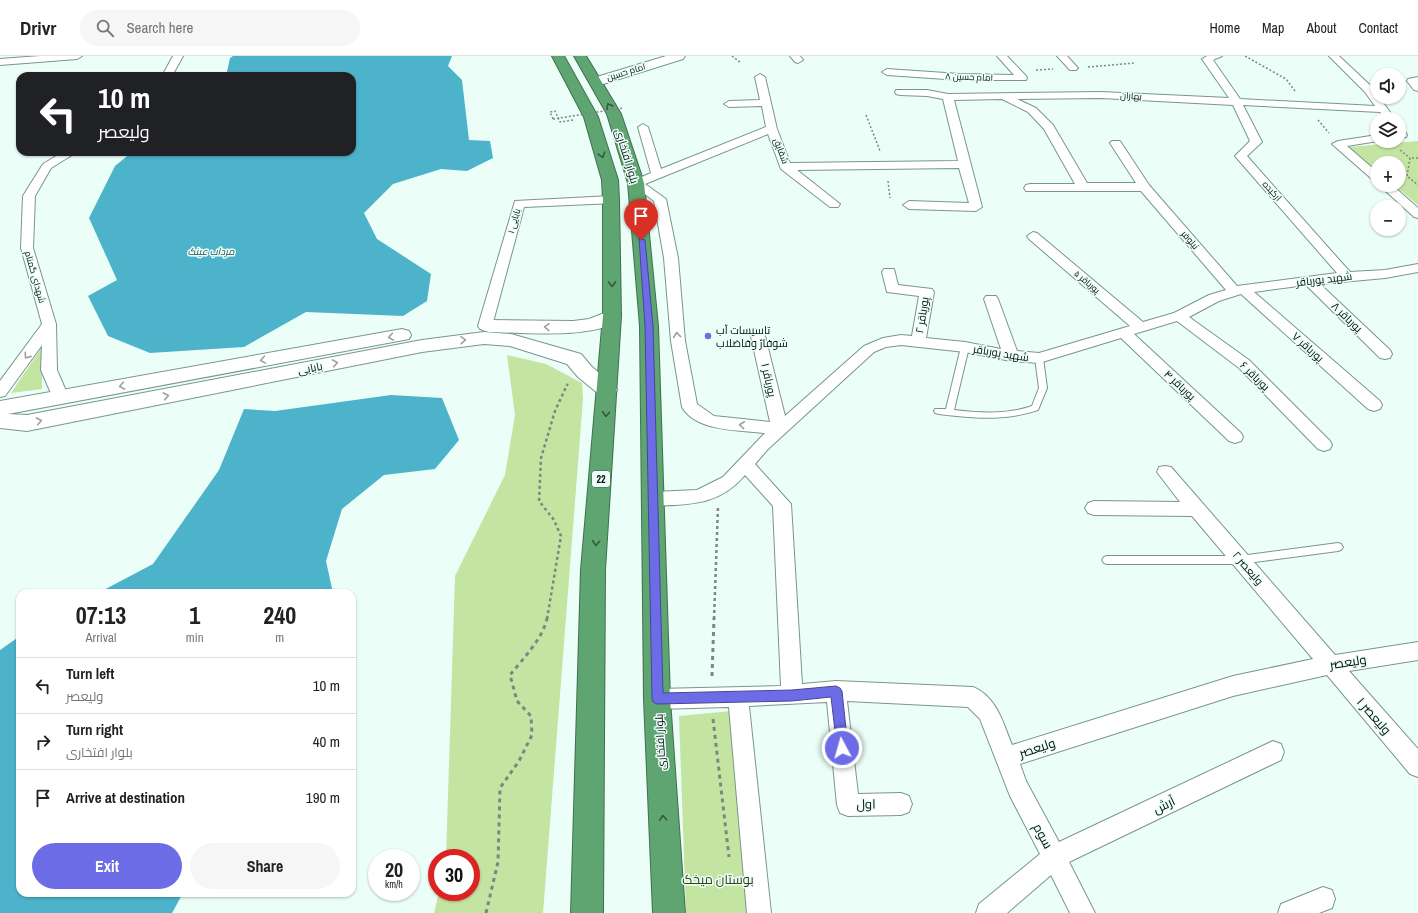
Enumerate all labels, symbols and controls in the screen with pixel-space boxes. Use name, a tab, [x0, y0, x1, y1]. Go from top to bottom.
search box	[80, 10, 360, 46]
text: Drivr	[20, 15, 56, 41]
icon: search	[94, 17, 116, 39]
text: Search here	[126, 17, 193, 38]
text: Home	[1209, 19, 1240, 37]
text: Map	[1262, 19, 1284, 37]
text: About	[1306, 19, 1336, 37]
text: Contact	[1358, 19, 1398, 37]
street label: امام حسین	[605, 60, 647, 84]
map controls	[1370, 68, 1406, 236]
button: sound	[1370, 68, 1406, 104]
street label: امام حسین ۸	[945, 70, 993, 84]
text: 10 m	[98, 79, 150, 117]
icon: left	[32, 88, 84, 140]
street label: بهاران	[1120, 89, 1142, 103]
one-way arrow	[607, 103, 614, 110]
button: layers	[1370, 112, 1406, 148]
text: ولیعصر	[98, 119, 150, 144]
street label: بلوار افتخاری	[612, 127, 642, 185]
street label: شقایق	[771, 137, 791, 165]
one-way arrow	[597, 151, 606, 158]
button: +	[1370, 156, 1406, 192]
street label: ارکیده	[1260, 178, 1284, 204]
pin	[624, 199, 658, 240]
button: −	[1370, 200, 1406, 236]
icon: arrive	[630, 205, 652, 227]
street label: بابایی ۱	[505, 207, 523, 235]
street label: نیلوفر	[1178, 227, 1201, 252]
water label: مرداب عینک	[187, 245, 235, 258]
street label: شهدای گمنام	[22, 249, 48, 305]
street label: پورباقر ۵	[1072, 268, 1103, 297]
street label: شهید پورباقر	[1294, 269, 1353, 290]
one-way arrow	[608, 281, 616, 287]
street label: پورباقر ۲	[912, 296, 932, 334]
street label: پورباقر ۸	[1329, 299, 1365, 335]
one-way arrow	[544, 323, 550, 331]
place label: تاسیسات آب شوفاژ وفاضلاب	[716, 323, 788, 350]
street label: پورباقر ۷	[1289, 329, 1327, 365]
marker: تاسیسات آب شوفاژ وفاضلاب	[703, 331, 713, 341]
one-way arrow	[388, 332, 394, 340]
one-way arrow	[673, 332, 682, 338]
one-way arrow	[460, 336, 466, 345]
street label: شهید پورباقر	[971, 342, 1030, 364]
one-way arrow	[25, 351, 32, 358]
one-way arrow	[260, 355, 266, 364]
street label: پورباقر ۶	[1237, 358, 1273, 394]
street label: بابایی	[296, 359, 324, 377]
one-way arrow	[332, 359, 338, 368]
street label: پورباقر ۱	[758, 362, 780, 398]
street label: پورباقر ۴	[1161, 367, 1199, 403]
one-way arrow	[119, 382, 125, 390]
one-way arrow	[163, 393, 169, 401]
one-way arrow	[601, 410, 610, 417]
one-way arrow	[36, 417, 42, 426]
one-way arrow	[739, 421, 745, 430]
road number: 22	[592, 471, 610, 487]
one-way arrow	[591, 540, 600, 546]
street label: ولیعصر ۲	[1230, 548, 1266, 588]
text: 07:13	[76, 599, 126, 631]
text: 1	[189, 599, 200, 631]
text: 240	[263, 599, 296, 631]
text: Arrival	[86, 629, 116, 646]
text: min	[186, 629, 204, 646]
text: m	[275, 629, 284, 646]
street label: ولیعصر	[1327, 651, 1368, 673]
text: Turn left	[66, 663, 114, 684]
icon: left	[32, 675, 54, 697]
text: 10 m	[313, 675, 340, 696]
text: ولیعصر	[66, 688, 103, 705]
street label: ولیعصر ۱	[1353, 694, 1395, 738]
street label: بلوار افتخاری	[652, 713, 668, 771]
text: Turn right	[66, 719, 123, 740]
position arrow	[821, 727, 863, 769]
icon: right	[32, 731, 54, 753]
text: 40 m	[313, 731, 340, 752]
street label: ولیعصر	[1016, 734, 1057, 762]
text: بلوار افتخاری	[66, 744, 133, 761]
icon: arrive	[32, 787, 54, 809]
text: Arrive at destination	[66, 787, 185, 808]
text: 190 m	[306, 787, 340, 808]
street label: آرش	[1150, 792, 1178, 818]
street label: اول	[856, 795, 876, 813]
one-way arrow	[659, 815, 668, 821]
street label: سوم	[1028, 820, 1057, 852]
button: Exit	[32, 843, 182, 889]
button: Share	[190, 843, 340, 889]
speed limit sign: 30	[428, 849, 480, 901]
text: 20	[385, 856, 403, 883]
park label: بوستان میخک	[682, 871, 754, 888]
text: km/h	[385, 878, 403, 891]

